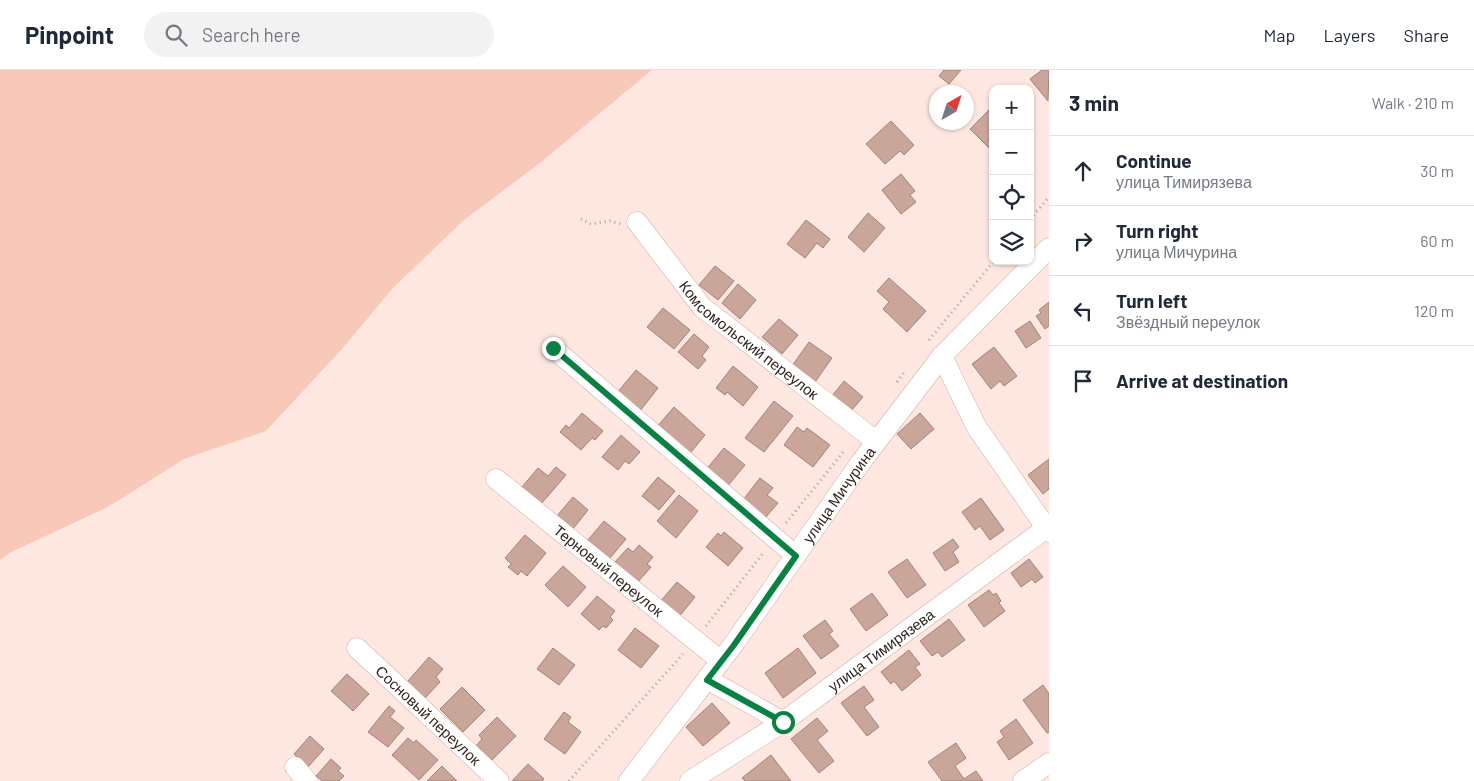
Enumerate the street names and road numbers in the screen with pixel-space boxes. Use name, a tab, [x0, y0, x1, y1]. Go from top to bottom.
street label: Комсомольский переулок	[676, 277, 823, 403]
street label: улица Мичурина	[798, 442, 879, 546]
street label: Терновый переулок	[550, 520, 668, 620]
street label: улица Тимирязева	[824, 604, 938, 695]
street label: Сосновый переулок	[372, 661, 485, 769]

